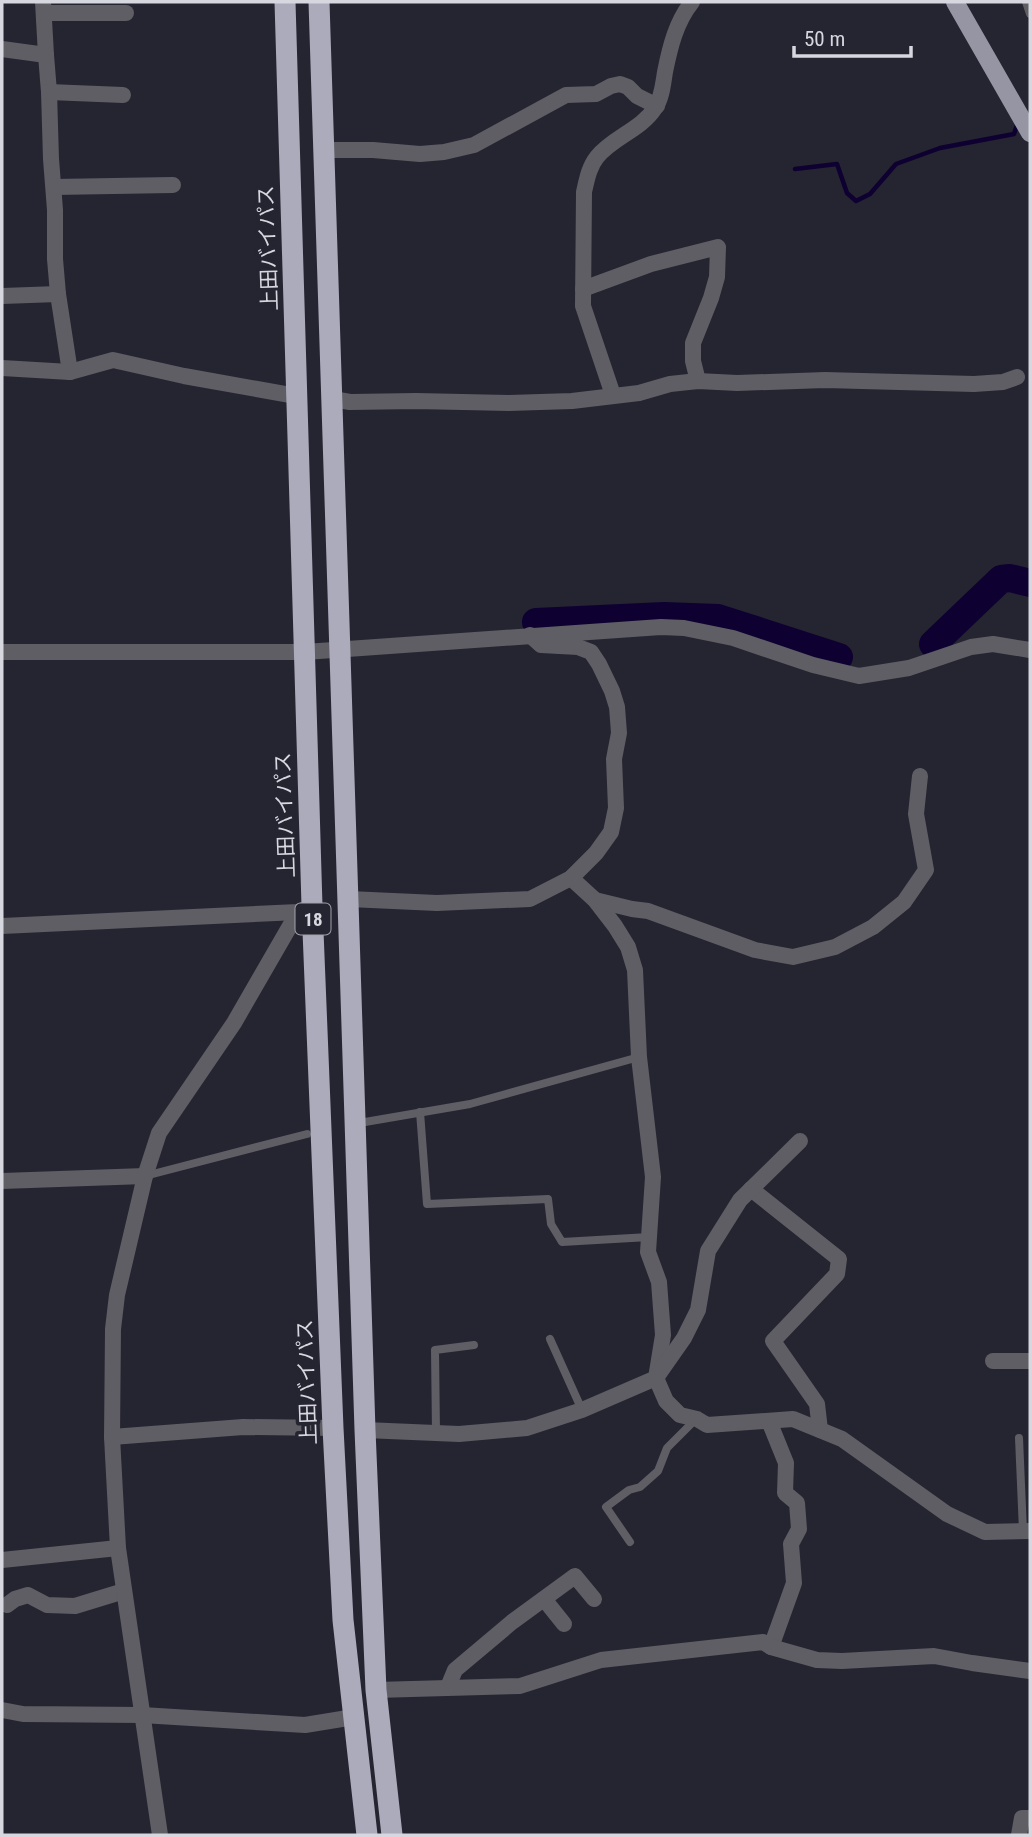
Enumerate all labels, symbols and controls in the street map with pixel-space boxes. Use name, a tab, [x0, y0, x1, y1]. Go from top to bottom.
scale bar	[794, 14, 911, 58]
text: 50 m	[804, 27, 845, 51]
street label: 上田バイパス	[254, 185, 282, 311]
street label: 上田バイパス	[271, 752, 299, 878]
road number: 18	[296, 903, 330, 934]
street label: 上田バイパス	[293, 1319, 321, 1445]

